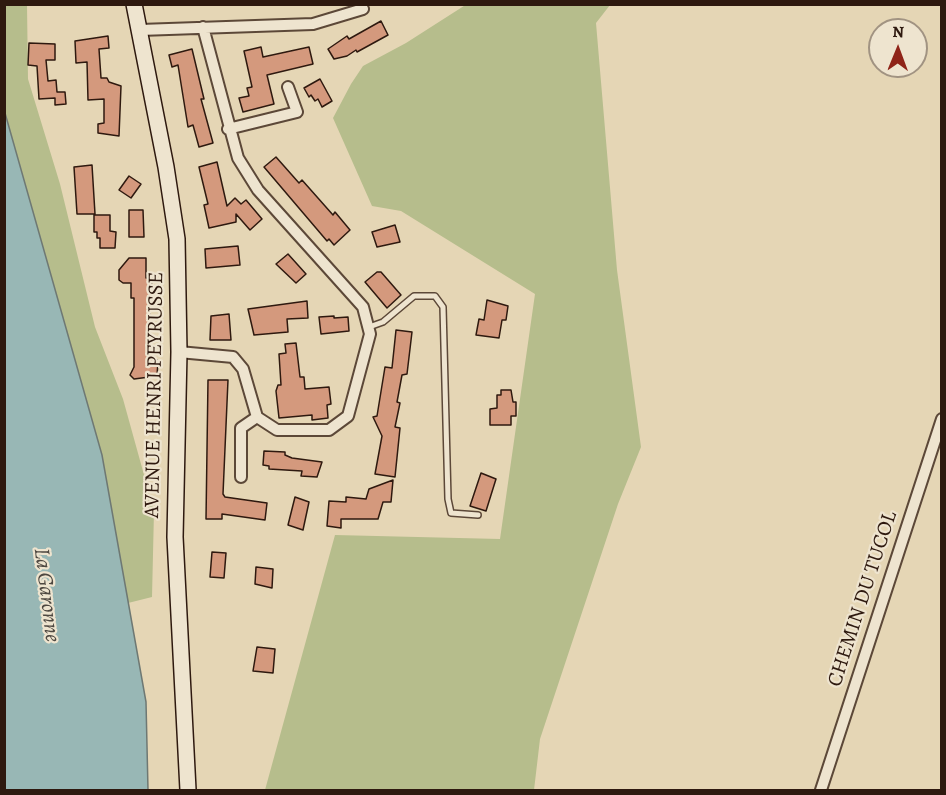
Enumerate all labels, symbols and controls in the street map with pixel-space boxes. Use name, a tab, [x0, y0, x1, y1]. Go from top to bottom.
north arrow	[868, 18, 928, 78]
text: N	[892, 21, 904, 43]
street label: AVENUE HENRI PEYRUSSE	[140, 272, 170, 518]
street label: CHEMIN DU TUCOL	[823, 508, 903, 690]
water label: La Garonne	[27, 547, 65, 643]

